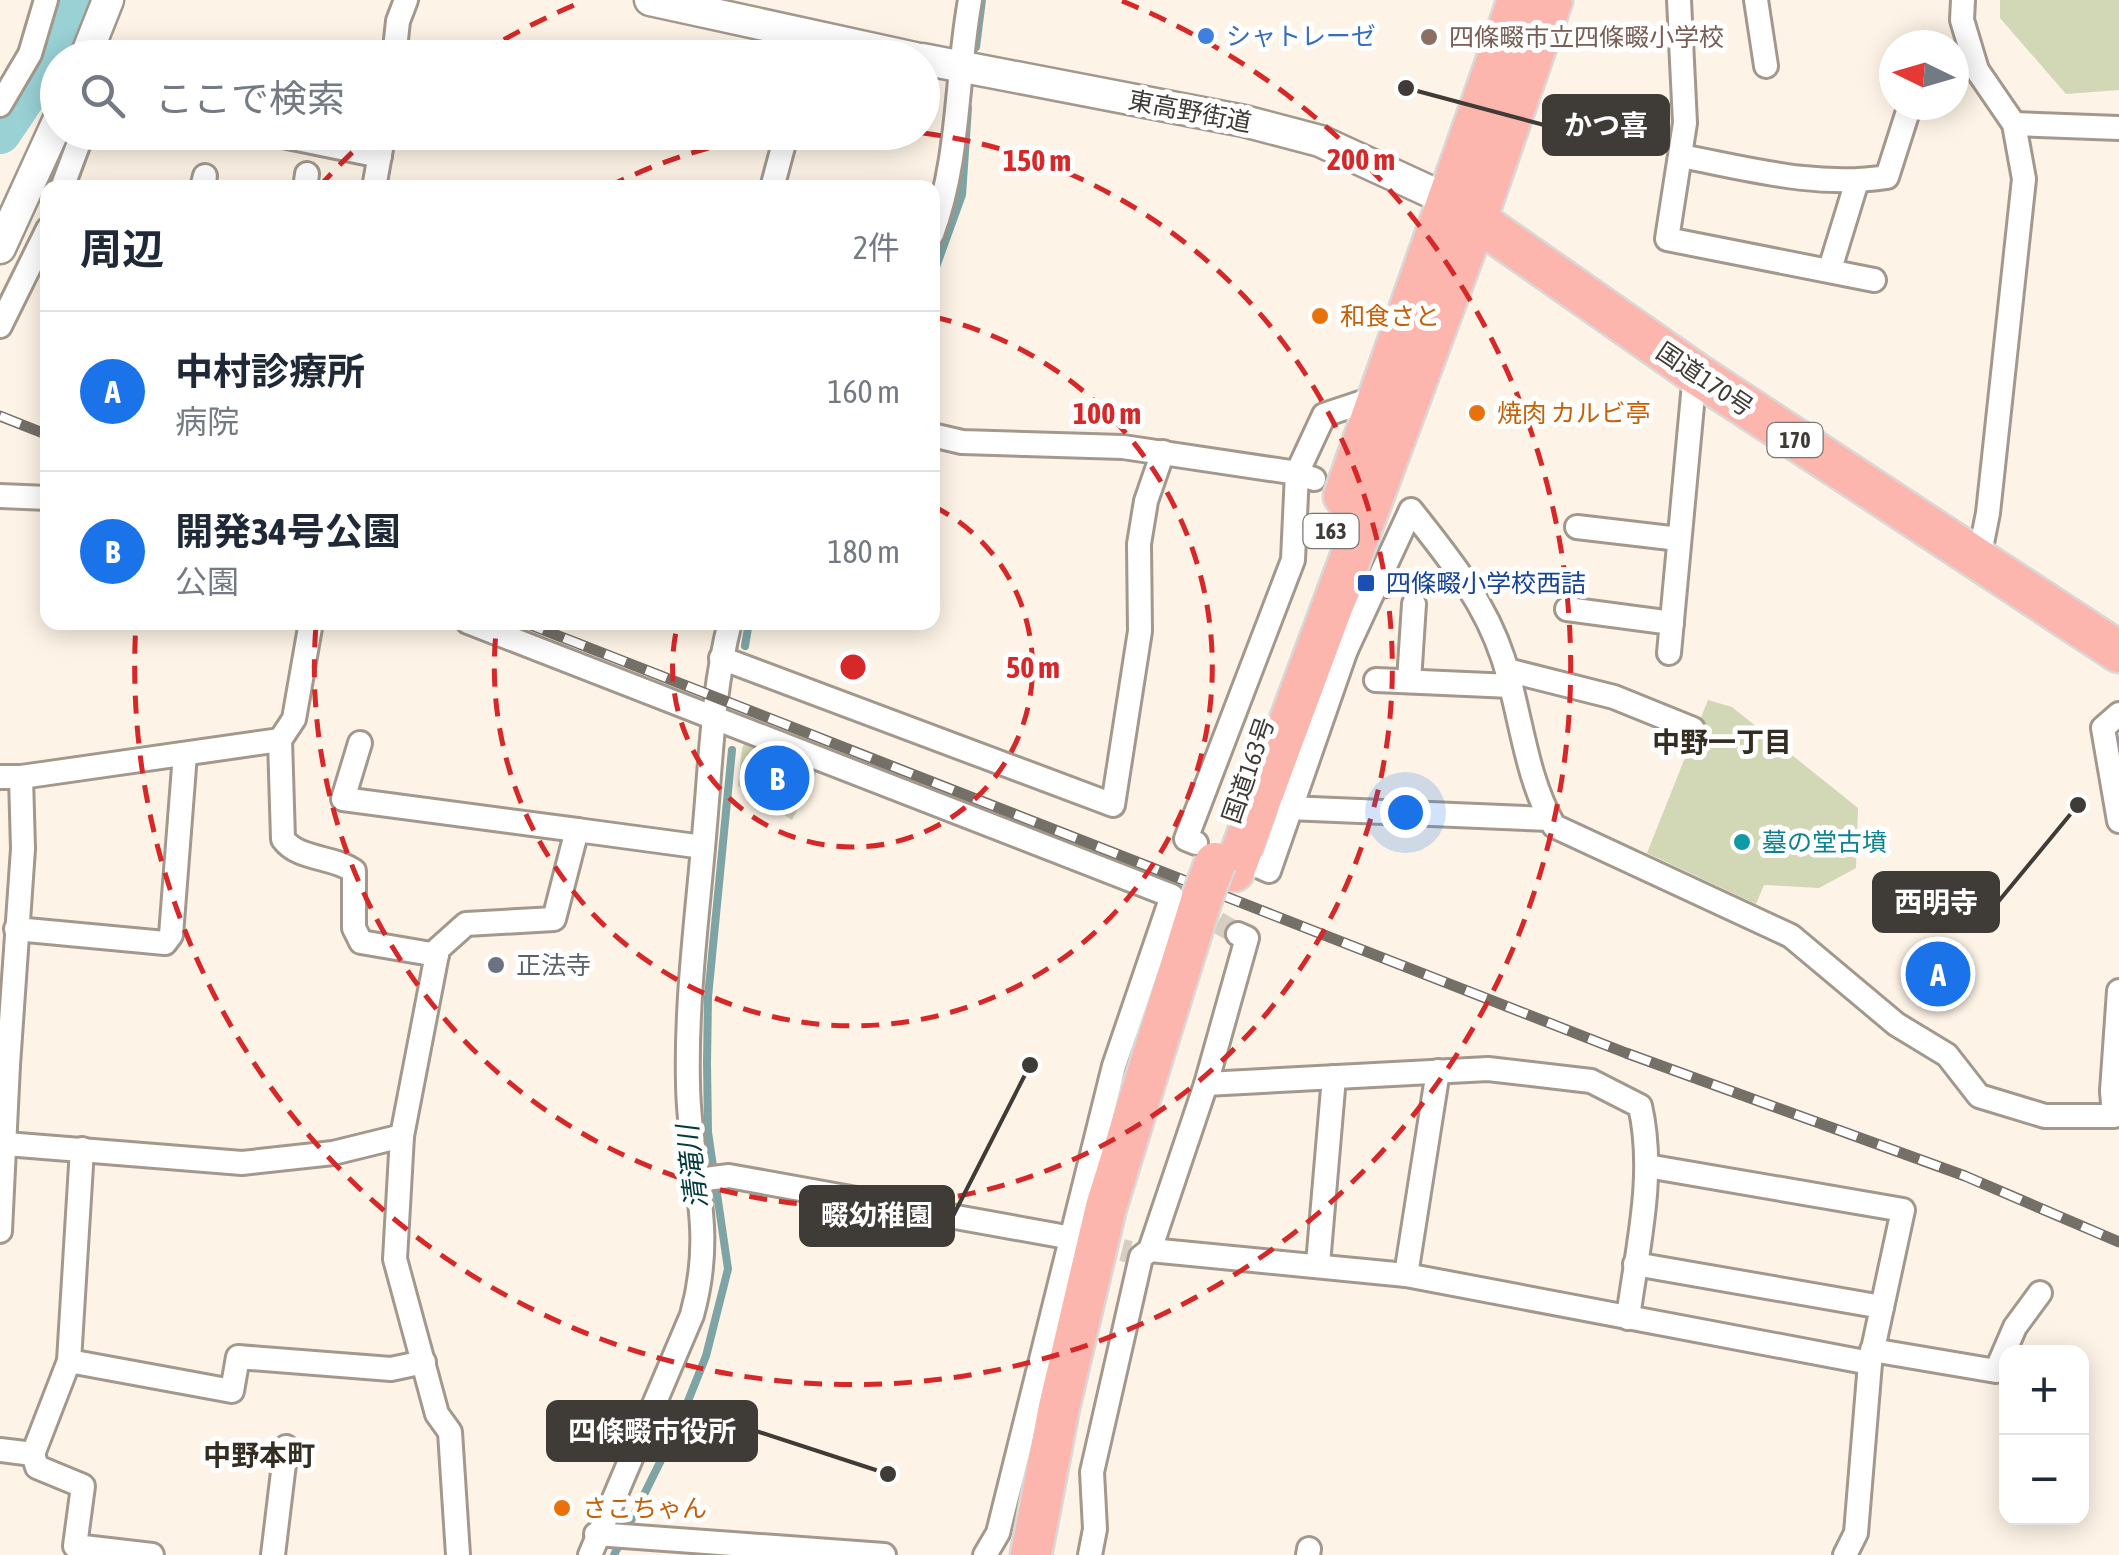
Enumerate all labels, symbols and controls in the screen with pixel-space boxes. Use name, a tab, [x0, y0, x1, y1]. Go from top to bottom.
place label: シャトレーゼ	[1226, 22, 1376, 50]
place label: 四條畷市立四條畷小学校	[1449, 23, 1724, 51]
marker: シャトレーゼ	[1195, 25, 1217, 47]
marker: 四條畷市立四條畷小学校	[1418, 26, 1440, 48]
north arrow	[1879, 30, 1969, 120]
search box	[40, 40, 940, 150]
icon: search	[75, 68, 130, 123]
text: ここで検索	[155, 77, 345, 120]
street label: 東高野街道	[1126, 85, 1254, 137]
callout: かつ喜	[1544, 96, 1668, 154]
text: かつ喜	[1564, 109, 1648, 141]
text: 200 m	[1327, 142, 1395, 176]
text: 150 m	[1003, 143, 1071, 177]
text: 周辺	[80, 225, 164, 273]
text: 2件	[853, 229, 900, 266]
place label: 和食さと	[1340, 302, 1440, 330]
marker: 和食さと	[1309, 305, 1331, 327]
street label: 国道170号	[1651, 337, 1759, 421]
text: 中村診療所	[175, 350, 365, 393]
text: A	[105, 373, 120, 410]
text: 160 m	[827, 373, 900, 410]
text: 100 m	[1073, 396, 1141, 430]
place label: 焼肉 カルビ亭	[1497, 399, 1650, 427]
marker: 焼肉 カルビ亭	[1466, 402, 1488, 424]
text: 病院	[175, 403, 239, 440]
road number: 170	[1768, 423, 1822, 457]
text: 開発34号公園	[175, 510, 401, 553]
road number: 163	[1304, 514, 1358, 548]
text: B	[105, 533, 120, 570]
text: 180 m	[827, 533, 900, 570]
text: 公園	[175, 563, 239, 600]
place label: 四條畷小学校西詰	[1386, 569, 1586, 597]
marker: 四條畷小学校西詰	[1355, 572, 1377, 594]
centre of rings	[835, 649, 871, 685]
text: 50 m	[1006, 650, 1060, 684]
street label: 国道163号	[1217, 713, 1279, 827]
district label: 中野一丁目	[1652, 726, 1792, 758]
pin: B	[744, 740, 810, 816]
your location	[1380, 787, 1431, 838]
place label: 墓の堂古墳	[1762, 828, 1887, 856]
marker: 墓の堂古墳	[1731, 831, 1753, 853]
callout: 西明寺	[1874, 873, 1998, 931]
text: 西明寺	[1894, 886, 1978, 918]
pin: A	[1906, 936, 1970, 1012]
place label: 正法寺	[516, 951, 591, 979]
marker: 正法寺	[485, 954, 507, 976]
water label: 清滝川	[671, 1120, 713, 1211]
callout: 畷幼稚園	[801, 1187, 953, 1245]
text: 畷幼稚園	[821, 1199, 933, 1231]
map controls	[1999, 1345, 2089, 1525]
button: +	[1999, 1345, 2089, 1435]
callout: 四條畷市役所	[548, 1402, 756, 1460]
text: 四條畷市役所	[568, 1415, 736, 1447]
button: −	[1999, 1435, 2089, 1525]
district label: 中野本町	[203, 1439, 315, 1471]
place label: さこちゃん	[582, 1494, 707, 1522]
marker: さこちゃん	[551, 1497, 573, 1519]

